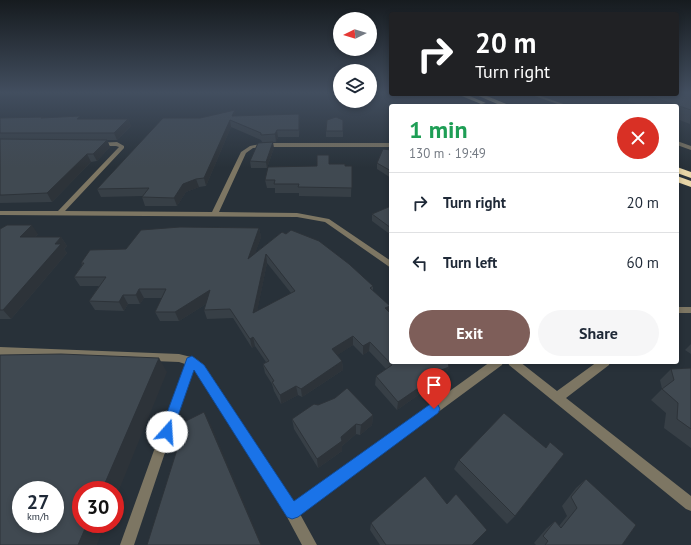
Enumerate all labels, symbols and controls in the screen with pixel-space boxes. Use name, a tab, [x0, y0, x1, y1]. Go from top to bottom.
north arrow	[333, 12, 377, 56]
map controls	[333, 12, 377, 108]
text: 20 m	[475, 24, 536, 61]
icon: right	[409, 28, 461, 80]
text: Turn right	[475, 60, 550, 83]
button: layers	[333, 64, 377, 108]
text: 1 min	[409, 114, 468, 145]
button: close	[617, 117, 659, 159]
text: 130 m · 19:49	[409, 145, 486, 162]
icon: right	[409, 192, 431, 214]
text: Turn right	[443, 193, 506, 212]
text: 20 m	[626, 193, 659, 212]
icon: left	[409, 252, 431, 274]
text: Turn left	[443, 253, 497, 272]
text: 60 m	[626, 253, 659, 272]
button: Exit	[409, 310, 530, 356]
button: Share	[538, 310, 659, 356]
pin	[417, 368, 451, 409]
icon: arrive	[423, 374, 445, 396]
position arrow	[146, 411, 188, 453]
speed limit sign: 30	[72, 481, 124, 533]
text: 27	[27, 489, 49, 515]
text: km/h	[27, 510, 49, 523]

